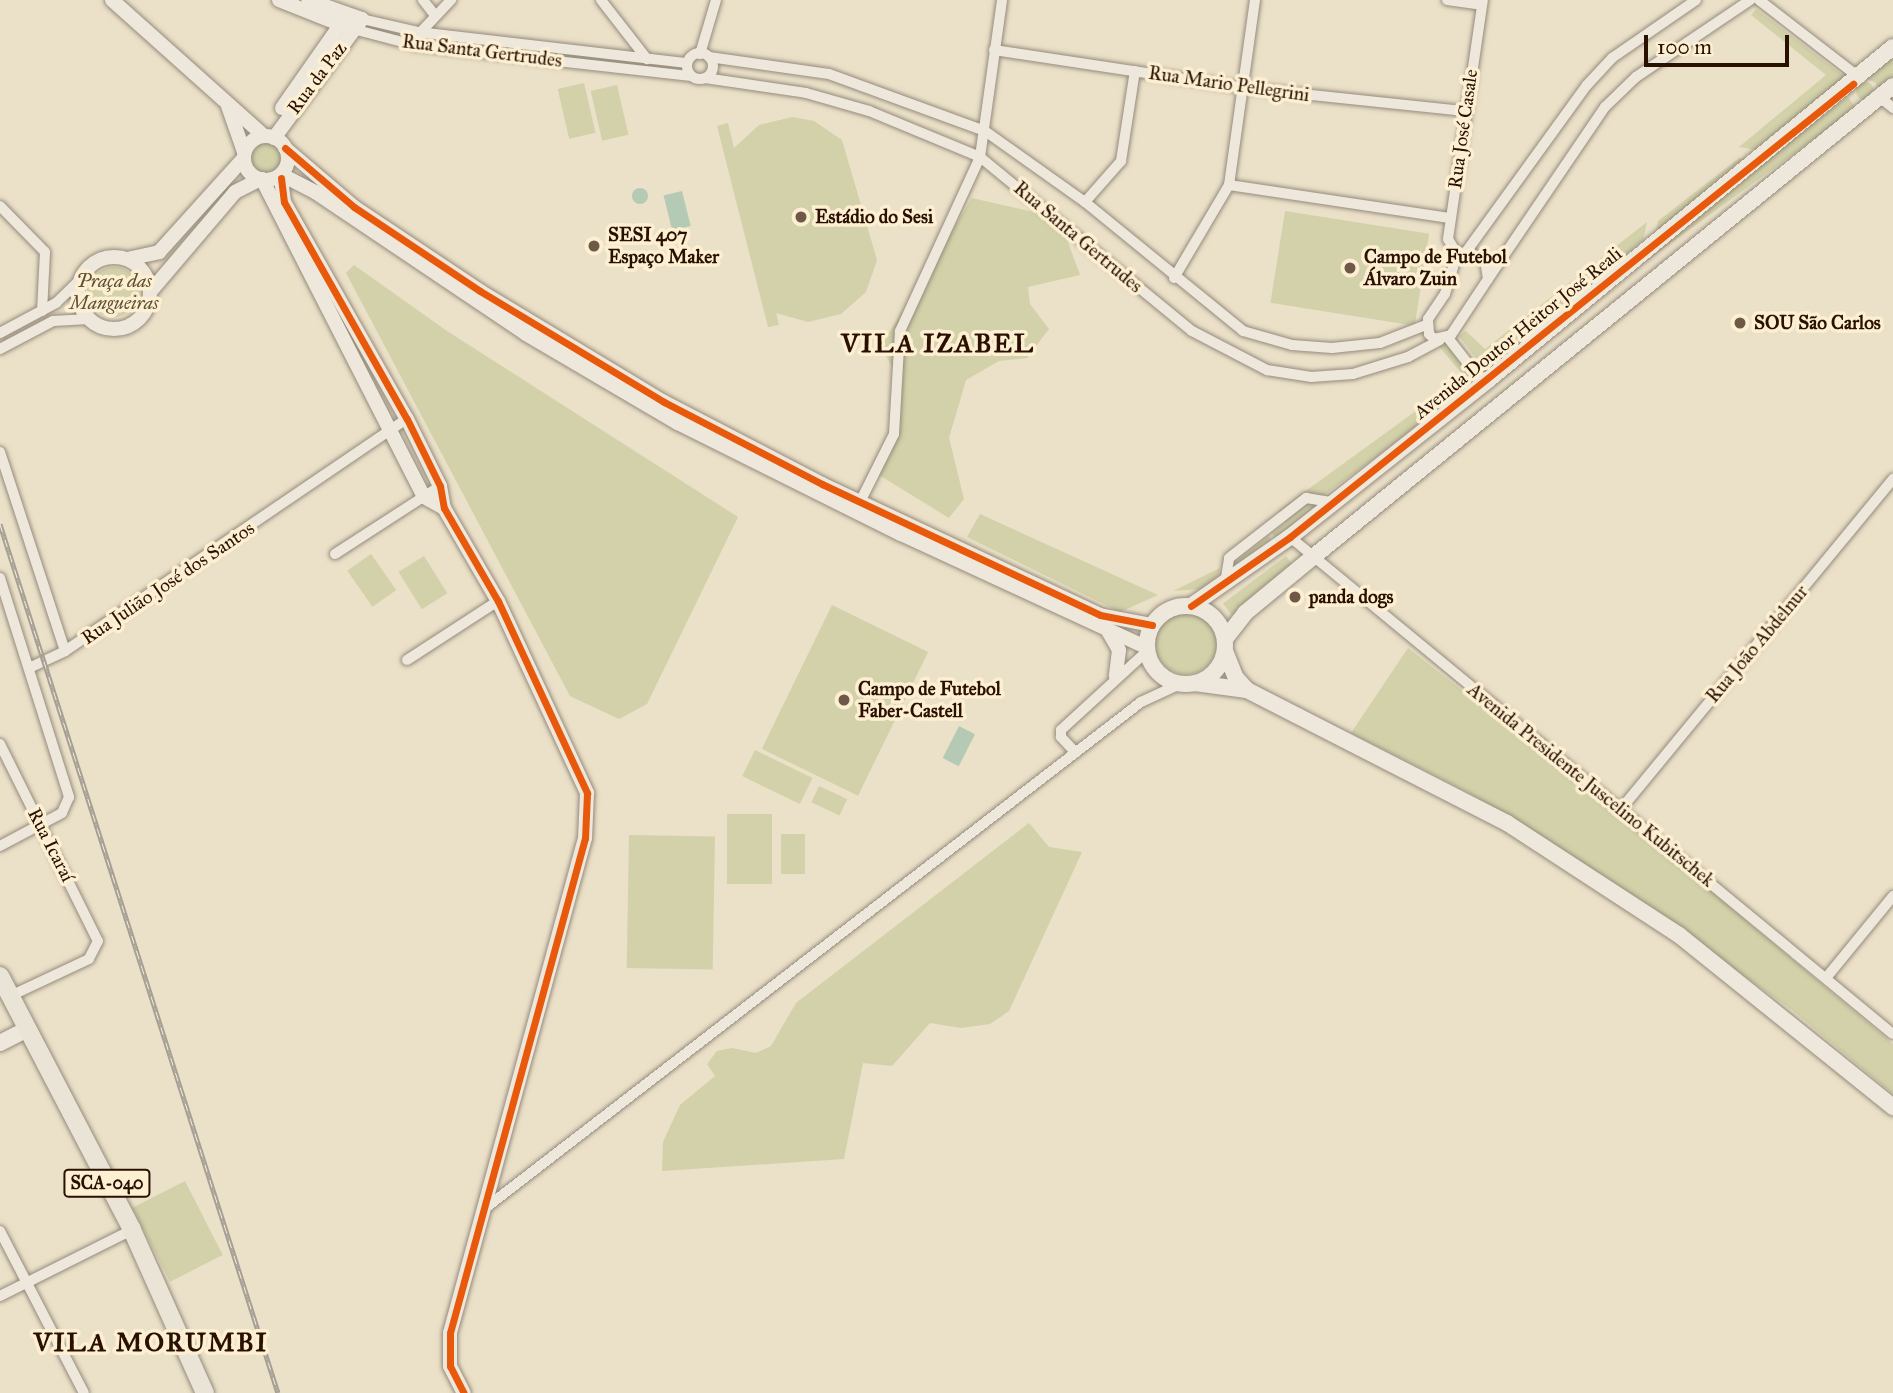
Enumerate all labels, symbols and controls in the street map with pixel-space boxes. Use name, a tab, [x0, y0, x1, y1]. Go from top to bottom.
scale bar	[1648, 21, 1793, 65]
street label: Rua Santa Gertrudes	[401, 30, 563, 72]
text: 100 m	[1657, 34, 1712, 60]
street label: Rua da Paz	[282, 37, 352, 119]
street label: Rua Mario Pellegrini	[1147, 61, 1311, 107]
street label: Rua José Casale	[1443, 68, 1483, 190]
street label: Rua Santa Gertrudes	[1009, 177, 1147, 297]
place label: Estádio do Sesi	[815, 206, 933, 228]
marker: Estádio do Sesi	[793, 209, 809, 225]
place label: SESI 407 Espaço Maker	[608, 224, 719, 268]
marker: SESI 407 Espaço Maker	[586, 238, 602, 254]
street label: Avenida Doutor Heitor José Reali	[1410, 242, 1626, 424]
place label: Campo de Futebol Álvaro Zuin	[1364, 246, 1507, 290]
marker: Campo de Futebol Álvaro Zuin	[1342, 260, 1358, 276]
park label: Praça das Mangueiras	[69, 270, 159, 314]
place label: SOU São Carlos	[1754, 312, 1881, 334]
marker: SOU São Carlos	[1732, 315, 1748, 331]
district label: VILA IZABEL	[842, 328, 1034, 360]
street label: Rua Julião José dos Santos	[77, 517, 259, 649]
street label: Rua João Abdelnur	[1701, 581, 1813, 707]
place label: panda dogs	[1309, 586, 1394, 608]
marker: panda dogs	[1287, 589, 1303, 605]
place label: Campo de Futebol Faber-Castell	[858, 678, 1001, 722]
street label: Avenida Presidente Juscelino Kubitschek	[1463, 678, 1719, 892]
marker: Campo de Futebol Faber-Castell	[836, 692, 852, 708]
street label: Rua Icaraí	[23, 804, 79, 886]
road number: SCA-040	[63, 1168, 151, 1198]
district label: VILA MORUMBI	[35, 1327, 267, 1359]

